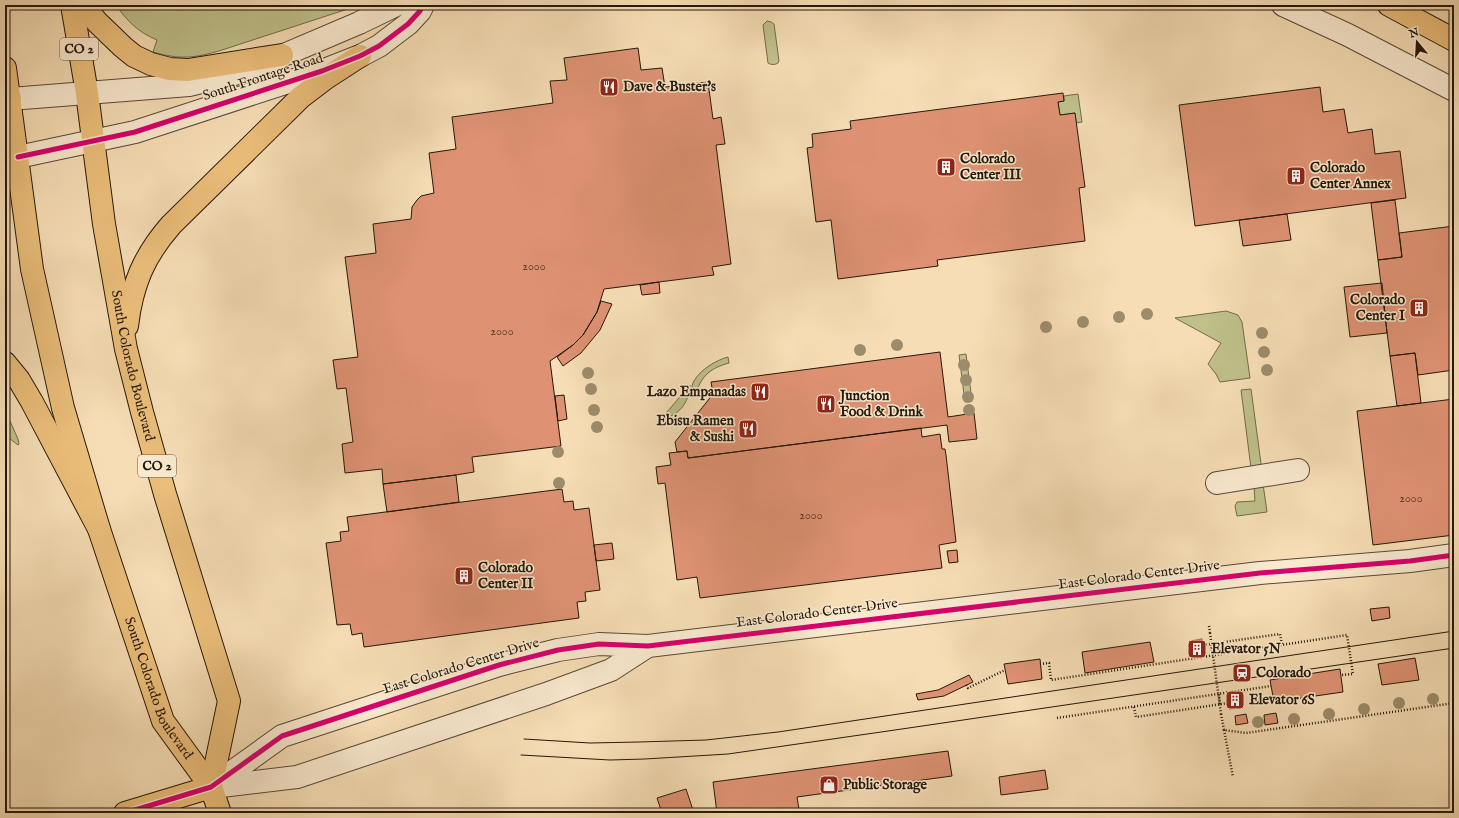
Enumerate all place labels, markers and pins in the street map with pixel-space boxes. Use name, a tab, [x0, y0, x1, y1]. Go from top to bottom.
restaurant icon: Dave & Buster's	[598, 76, 620, 98]
place label: Dave & Buster's	[623, 78, 716, 96]
place label: Colorado Center III	[960, 150, 1021, 184]
building icon: Colorado Center III	[935, 156, 957, 178]
place label: Colorado Center Annex	[1310, 159, 1391, 193]
building icon: Colorado Center Annex	[1285, 165, 1307, 187]
place label: Colorado Center I	[1350, 291, 1405, 325]
building icon: Colorado Center I	[1408, 297, 1430, 319]
restaurant icon: Lazo Empanadas	[749, 381, 771, 403]
place label: Lazo Empanadas	[647, 383, 746, 401]
place label: Junction Food & Drink	[838, 387, 924, 421]
restaurant icon: Junction Food & Drink	[815, 393, 837, 415]
place label: Ebisu Ramen & Sushi	[657, 412, 735, 446]
restaurant icon: Ebisu Ramen & Sushi	[737, 418, 759, 440]
place label: Colorado Center II	[478, 559, 533, 593]
building icon: Colorado Center II	[453, 565, 475, 587]
building icon: Elevator 5N	[1186, 638, 1208, 660]
place label: Elevator 5N	[1211, 640, 1281, 658]
station icon: Colorado	[1231, 662, 1253, 684]
place label: Colorado	[1256, 664, 1311, 682]
building icon: Elevator 6S	[1224, 689, 1246, 711]
place label: Elevator 6S	[1249, 691, 1315, 709]
shop icon: Public Storage	[818, 774, 840, 796]
place label: Public Storage	[843, 776, 928, 794]

